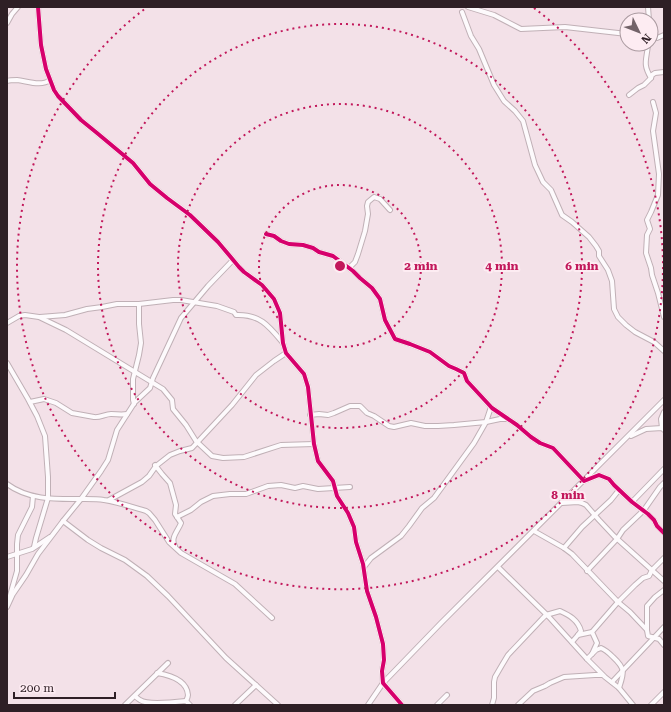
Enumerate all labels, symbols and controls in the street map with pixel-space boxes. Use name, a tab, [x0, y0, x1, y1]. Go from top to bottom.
north arrow	[619, 12, 659, 52]
text: N	[638, 31, 654, 46]
centre of rings	[333, 259, 347, 273]
text: 2 min	[404, 259, 438, 273]
text: 4 min	[485, 259, 519, 273]
text: 6 min	[565, 259, 599, 273]
text: 8 min	[551, 488, 585, 502]
scale bar	[14, 674, 115, 700]
text: 200 m	[20, 681, 54, 695]

